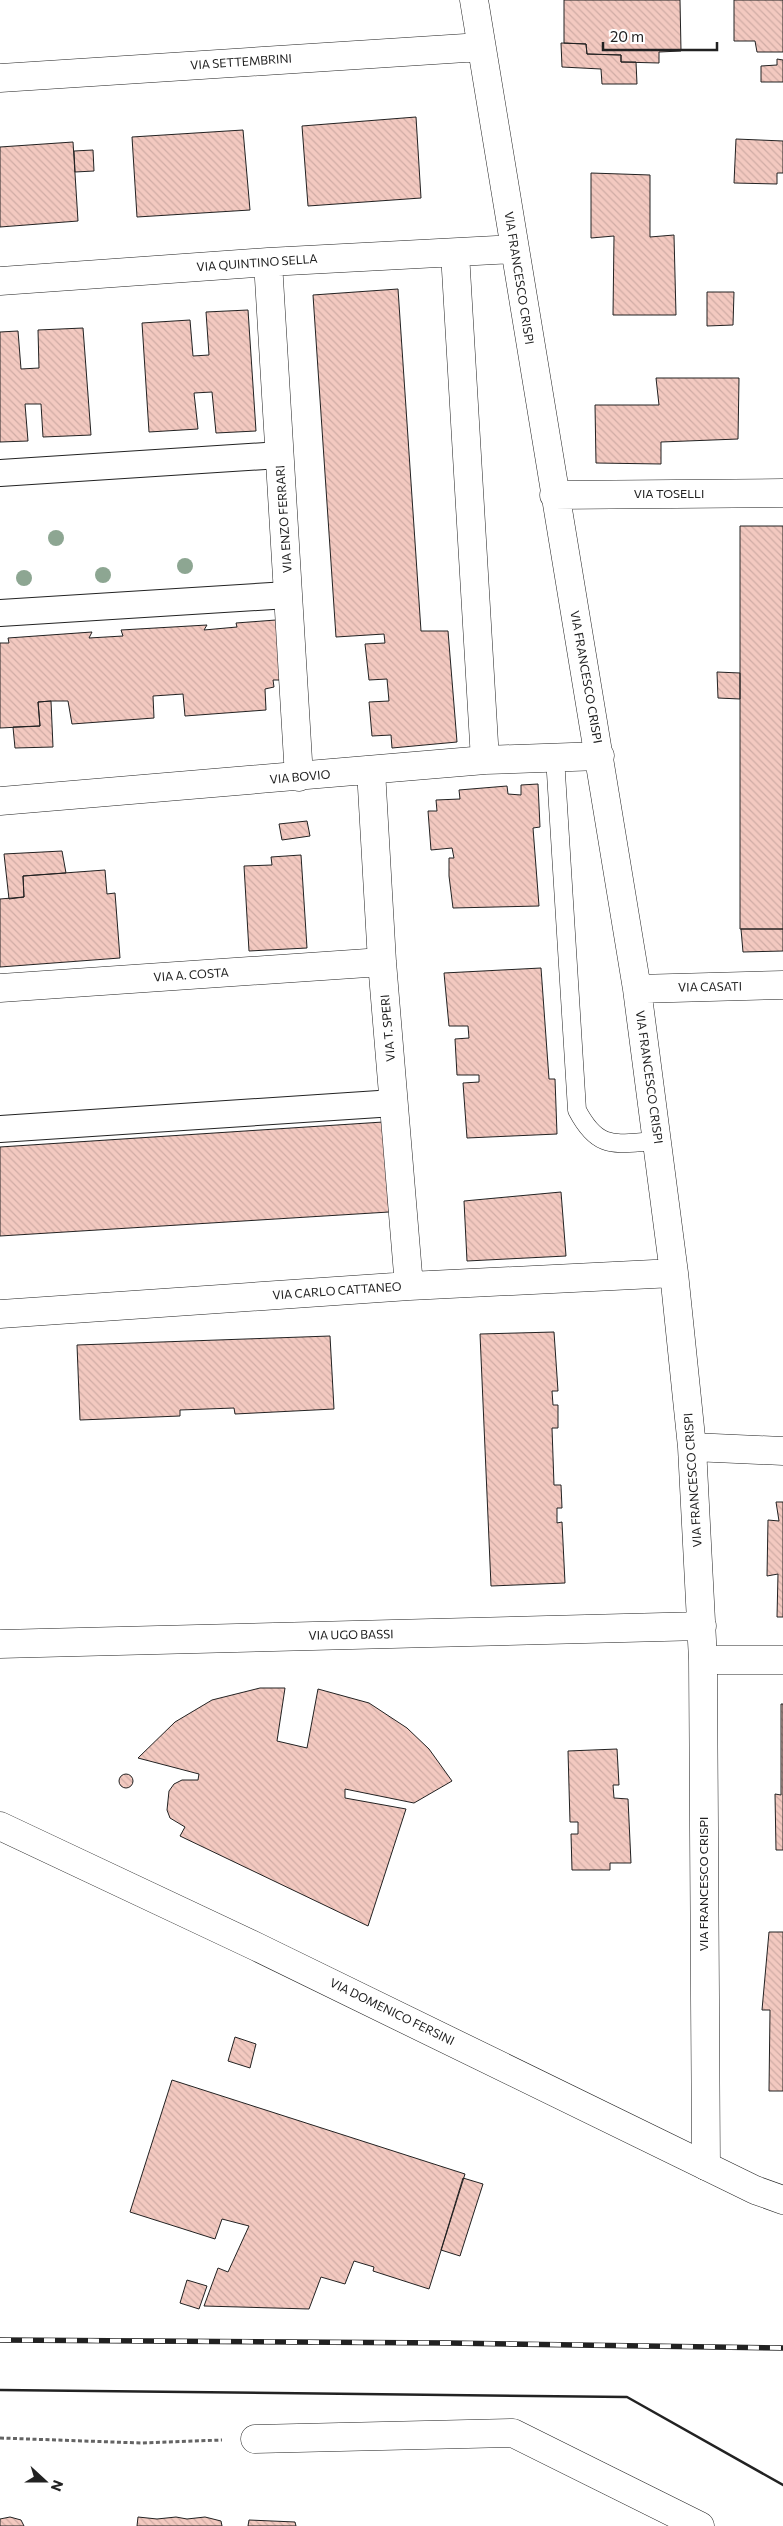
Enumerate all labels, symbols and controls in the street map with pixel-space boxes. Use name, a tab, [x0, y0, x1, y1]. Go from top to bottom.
scale bar	[603, 20, 717, 52]
text: 20 m	[610, 27, 644, 45]
street label: VIA SETTEMBRINI	[190, 50, 292, 72]
street label: VIA FRANCESCO CRISPI	[503, 210, 537, 345]
street label: VIA QUINTINO SELLA	[196, 251, 318, 273]
street label: VIA ENZO FERRARI	[272, 465, 294, 573]
street label: VIA TOSELLI	[634, 486, 704, 500]
street label: VIA FRANCESCO CRISPI	[568, 609, 606, 744]
street label: VIA BOVIO	[269, 766, 331, 786]
street label: VIA A. COSTA	[153, 964, 229, 984]
street label: VIA CASATI	[678, 978, 742, 994]
street label: VIA T. SPERI	[377, 994, 397, 1062]
street label: VIA FRANCESCO CRISPI	[634, 1009, 666, 1145]
street label: VIA CARLO CATTANEO	[272, 1278, 402, 1302]
street label: VIA FRANCESCO CRISPI	[680, 1412, 704, 1548]
street label: VIA UGO BASSI	[308, 1626, 394, 1642]
street label: VIA FRANCESCO CRISPI	[696, 1817, 710, 1951]
street label: VIA DOMENICO FERSINI	[328, 1975, 457, 2047]
north arrow	[20, 2456, 70, 2506]
text: N	[48, 2478, 67, 2494]

